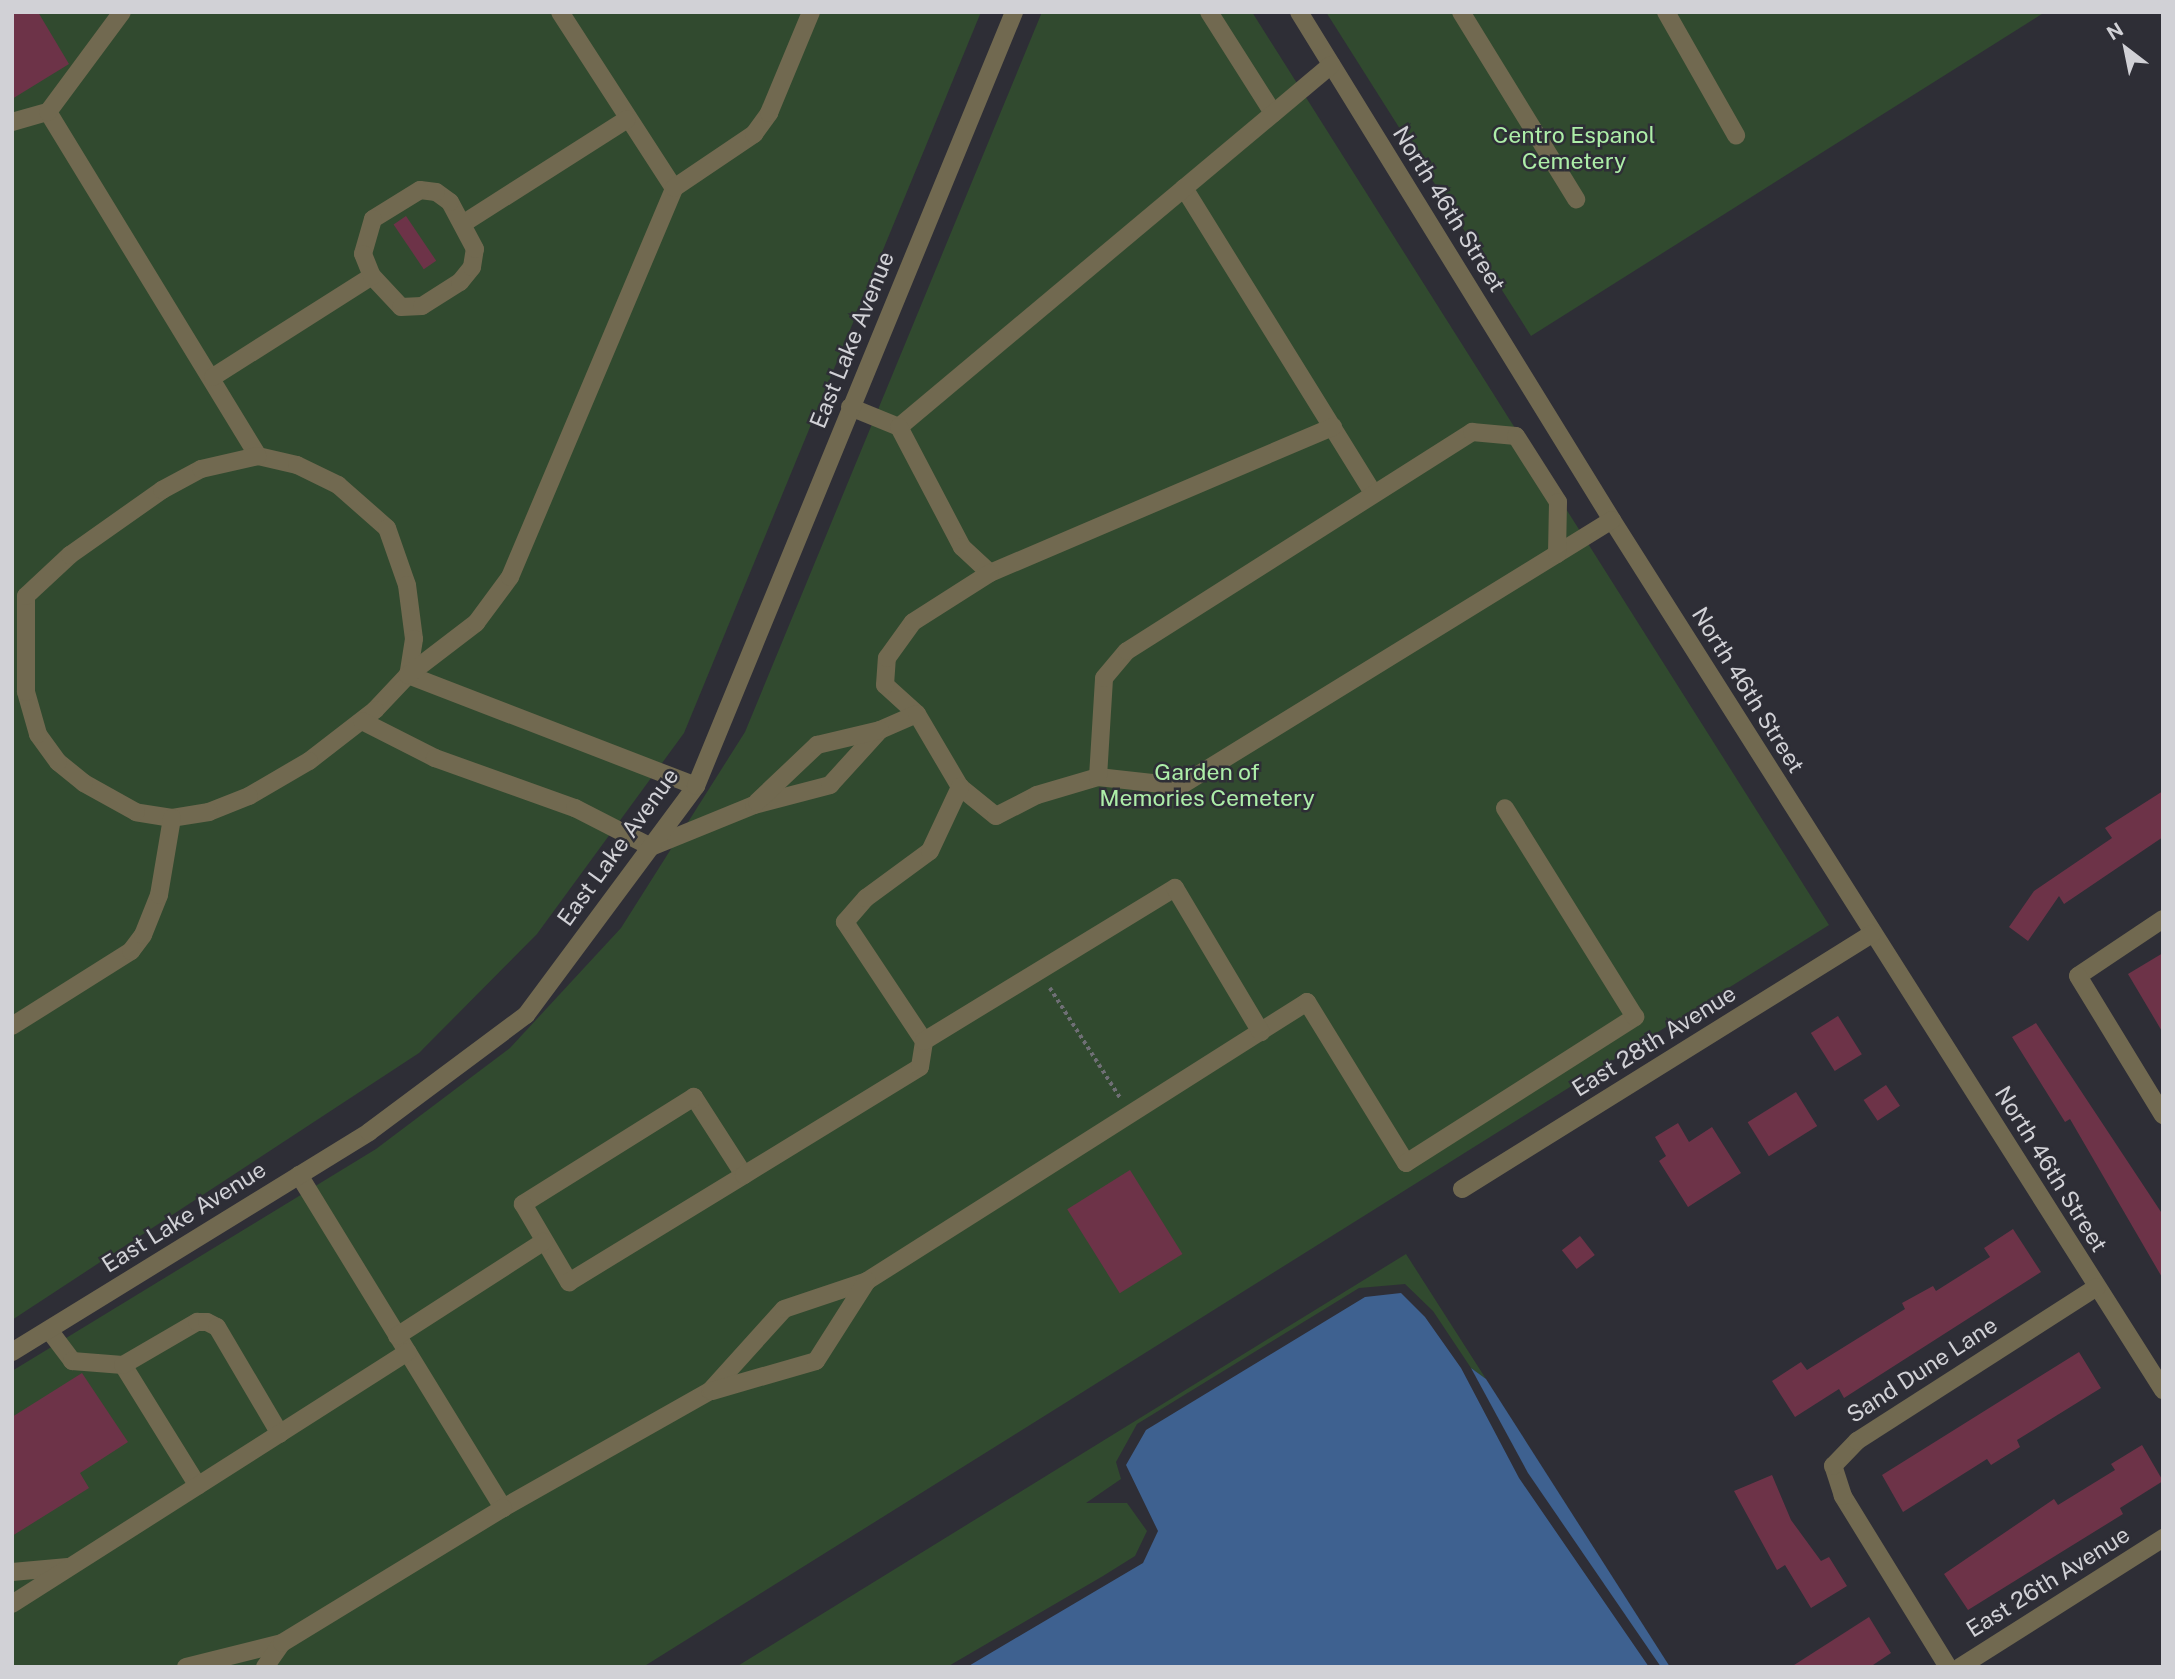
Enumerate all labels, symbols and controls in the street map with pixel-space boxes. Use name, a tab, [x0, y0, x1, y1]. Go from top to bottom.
north arrow	[2091, 14, 2161, 84]
text: N	[2103, 18, 2127, 44]
street label: North 46th Street	[1387, 121, 1511, 297]
park label: Centro Espanol Cemetery	[1492, 121, 1656, 175]
street label: East Lake Avenue	[804, 248, 900, 432]
street label: North 46th Street	[1686, 602, 1810, 778]
park label: Garden of Memories Cemetery	[1099, 758, 1315, 812]
street label: East Lake Avenue	[552, 763, 684, 931]
street label: East 28th Avenue	[1567, 979, 1741, 1103]
street label: North 46th Street	[1989, 1081, 2113, 1257]
street label: East Lake Avenue	[97, 1155, 271, 1279]
street label: Sand Dune Lane	[1842, 1311, 2002, 1429]
street label: East 26th Avenue	[1961, 1521, 2135, 1643]

